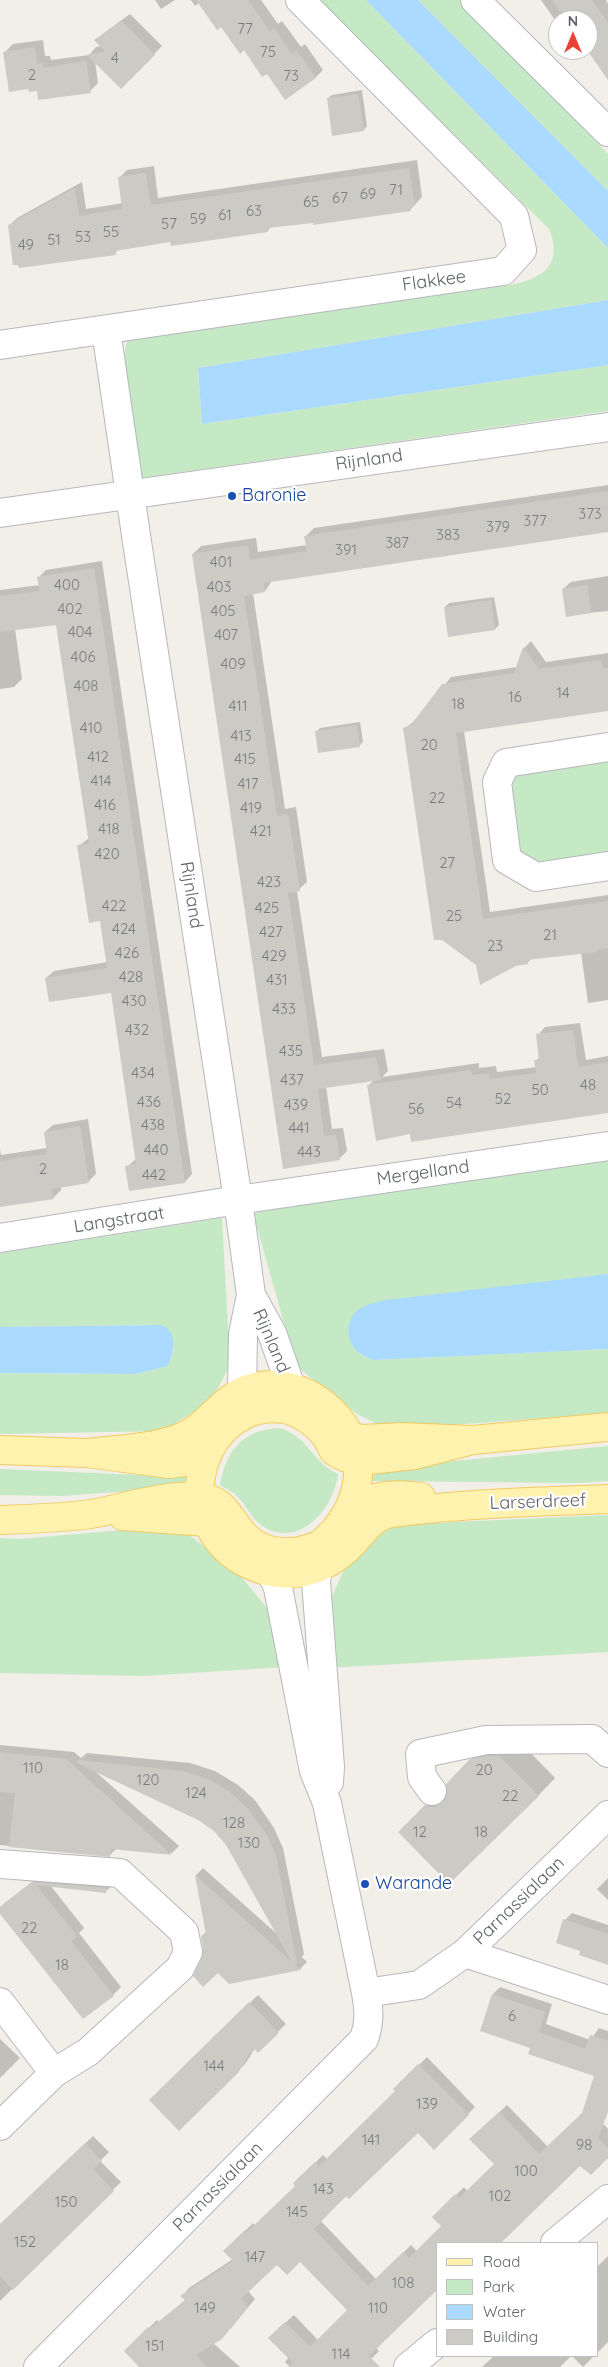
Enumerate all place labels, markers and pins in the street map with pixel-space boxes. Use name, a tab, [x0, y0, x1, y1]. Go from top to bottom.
place label: Baronie	[242, 485, 306, 507]
marker: Baronie	[226, 490, 238, 502]
place label: Warande	[375, 1873, 452, 1895]
marker: Warande	[359, 1878, 371, 1890]

